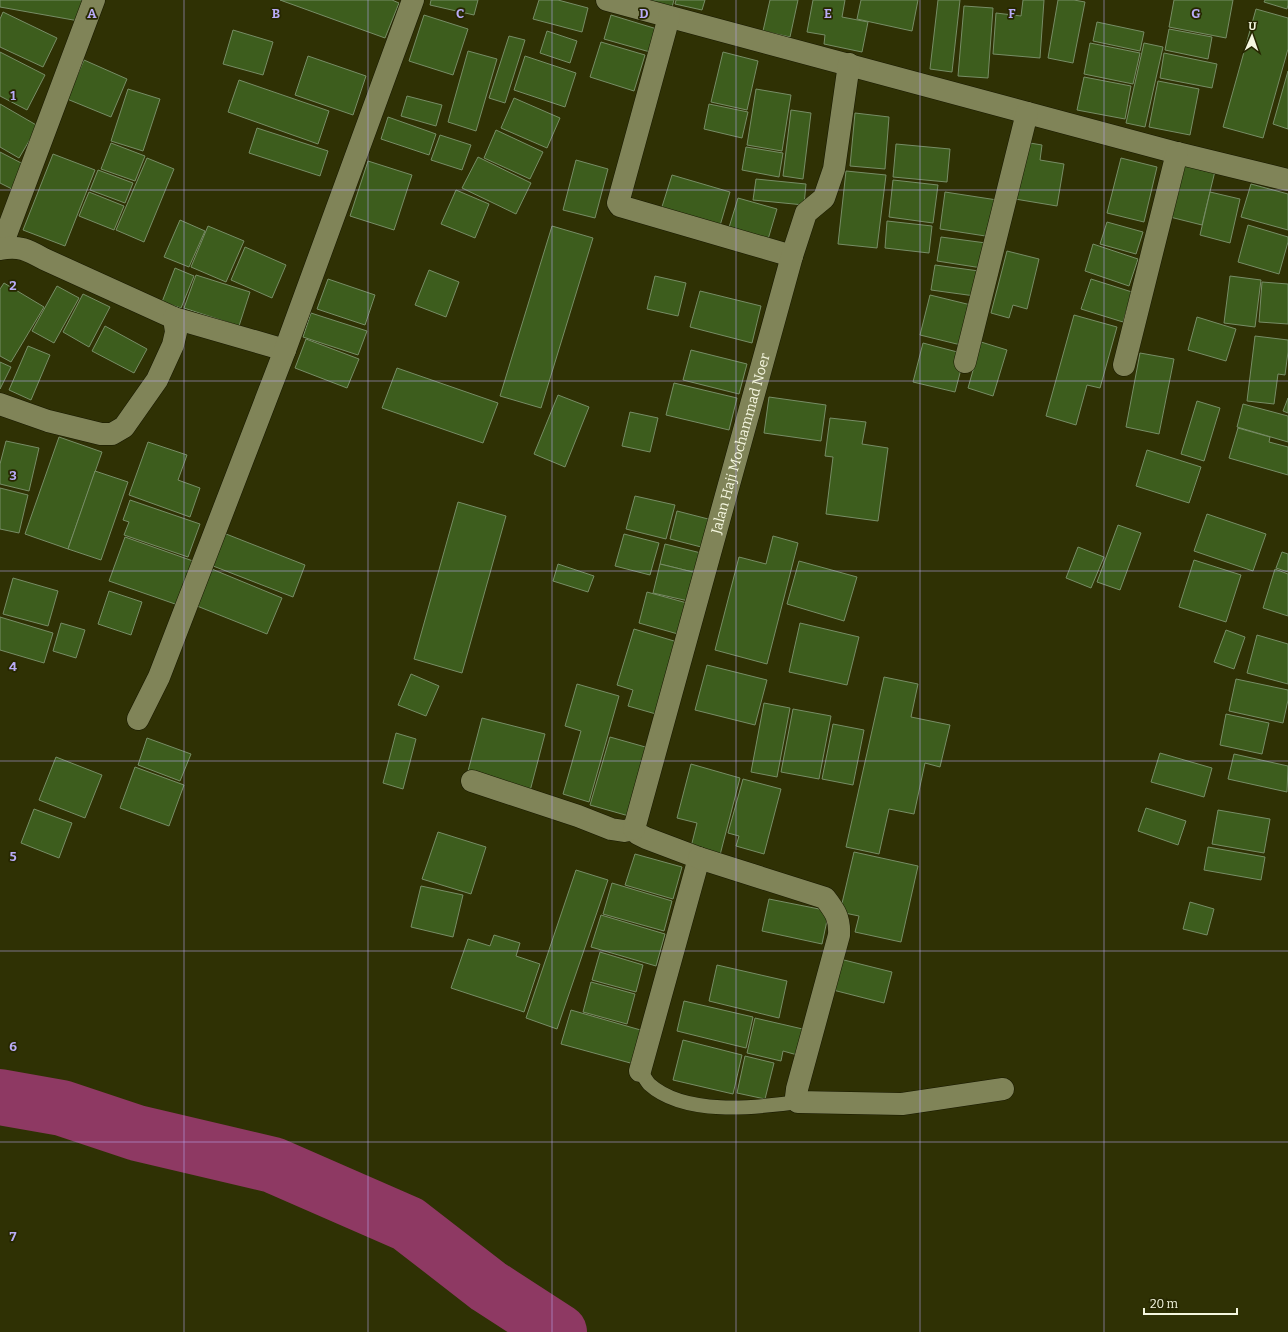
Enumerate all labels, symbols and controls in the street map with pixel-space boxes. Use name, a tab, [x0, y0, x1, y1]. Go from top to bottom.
text: A	[87, 6, 97, 21]
text: B	[272, 6, 280, 21]
text: C	[456, 6, 464, 21]
text: D	[639, 6, 649, 21]
text: E	[824, 6, 832, 21]
text: F	[1008, 6, 1016, 21]
text: G	[1191, 6, 1201, 21]
north arrow	[1232, 16, 1272, 56]
text: U	[1248, 20, 1257, 33]
text: 1	[10, 88, 16, 103]
text: 2	[9, 278, 17, 293]
street label: Jalan Haji Mochammad Noer	[707, 351, 773, 537]
text: 3	[9, 468, 17, 483]
text: 4	[9, 659, 17, 674]
text: 5	[9, 849, 17, 864]
text: 6	[9, 1039, 17, 1054]
text: 7	[10, 1229, 17, 1244]
scale bar	[1144, 1290, 1237, 1316]
text: 20 m	[1150, 1297, 1179, 1311]

